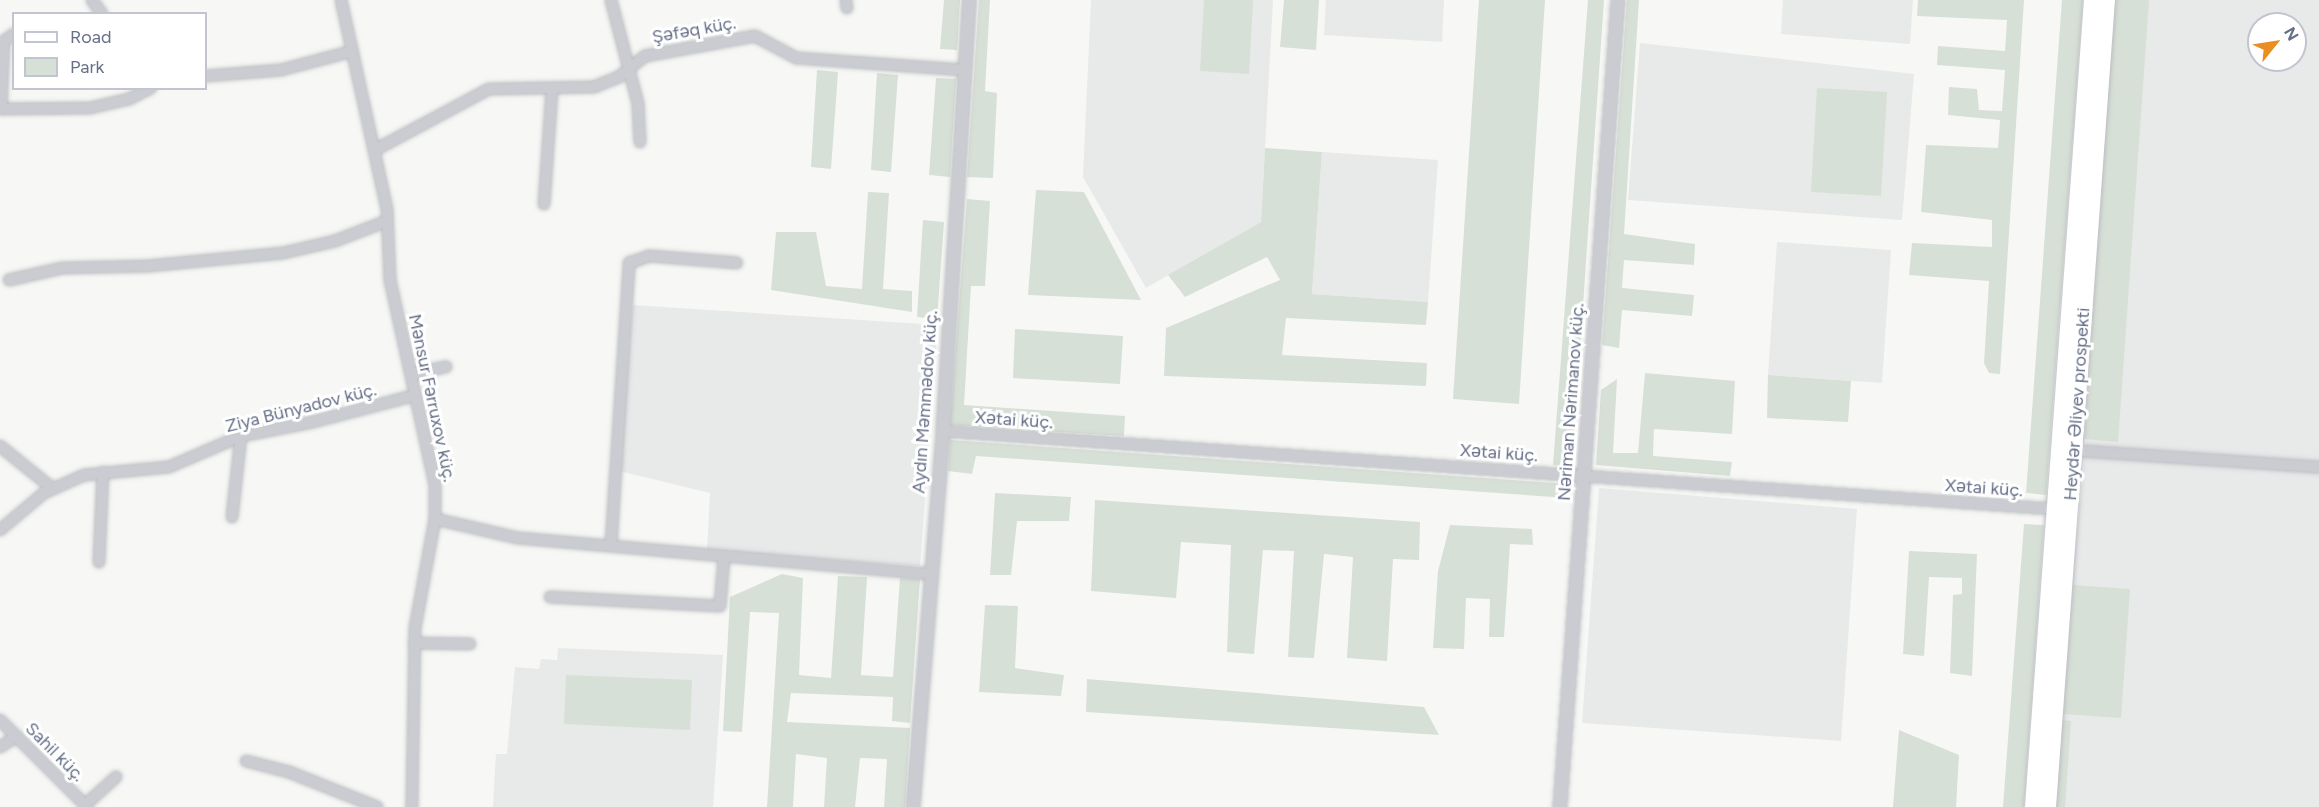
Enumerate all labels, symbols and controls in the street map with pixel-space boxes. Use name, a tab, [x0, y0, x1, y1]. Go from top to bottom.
legend	[12, 12, 207, 90]
street label: Şəfəq küç.	[650, 12, 738, 48]
north arrow	[2247, 12, 2307, 72]
text: N	[2280, 24, 2303, 44]
text: Road	[70, 26, 111, 48]
text: Park	[70, 56, 104, 78]
street label: Nəriman Nərimanov küç.	[1553, 302, 1589, 502]
street label: Heydər Əliyev prospekti	[2059, 307, 2095, 501]
street label: Aydın Məmmədov küç.	[908, 310, 942, 494]
street label: Mənsur Fərruxov küç.	[404, 312, 460, 484]
street label: Ziya Bünyadov küç.	[223, 379, 379, 437]
street label: Xətai küç.	[974, 407, 1054, 433]
street label: Xətai küç.	[1459, 440, 1539, 466]
street label: Xətai küç.	[1944, 475, 2024, 501]
street label: Sahil küç.	[21, 718, 89, 786]

